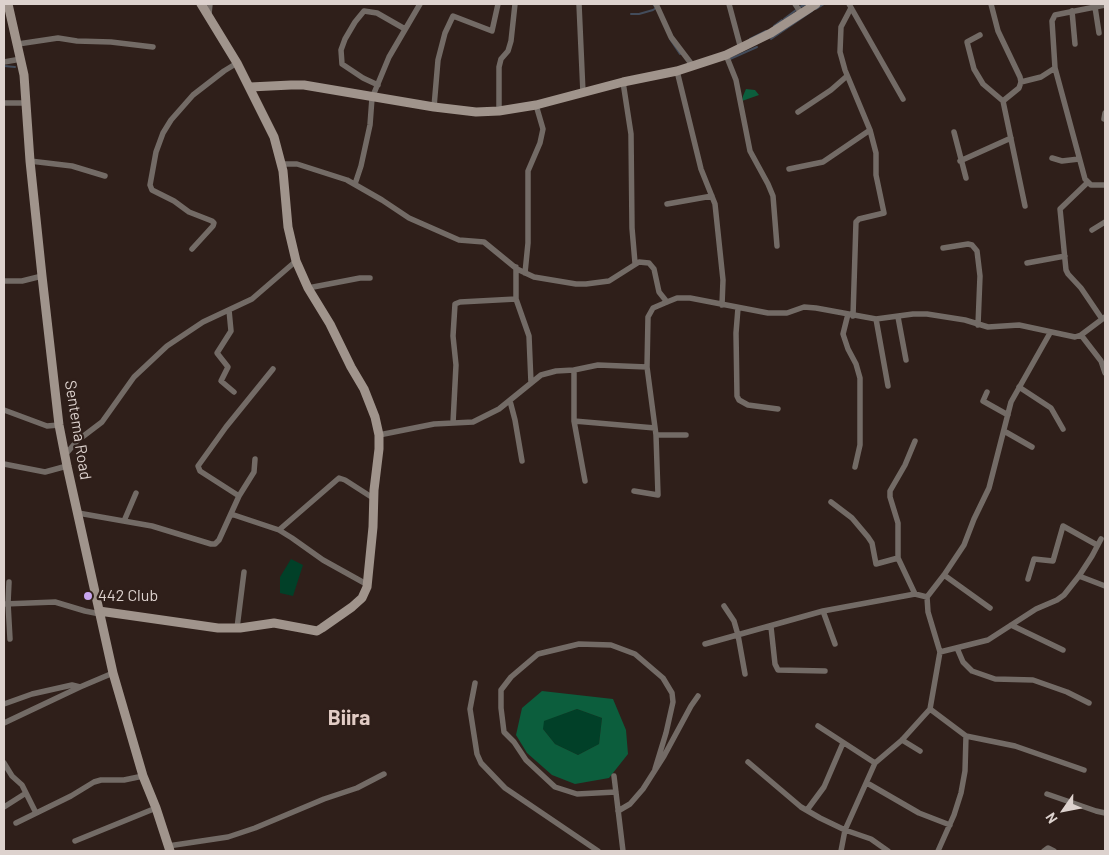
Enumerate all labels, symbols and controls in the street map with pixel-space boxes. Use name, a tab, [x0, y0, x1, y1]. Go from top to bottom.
street label: Sentema Road	[61, 379, 95, 481]
place label: 442 Club	[98, 586, 158, 606]
marker: 442 Club	[82, 590, 94, 602]
district label: Biira	[328, 705, 370, 731]
north arrow	[1039, 785, 1089, 835]
text: N	[1041, 810, 1061, 827]

